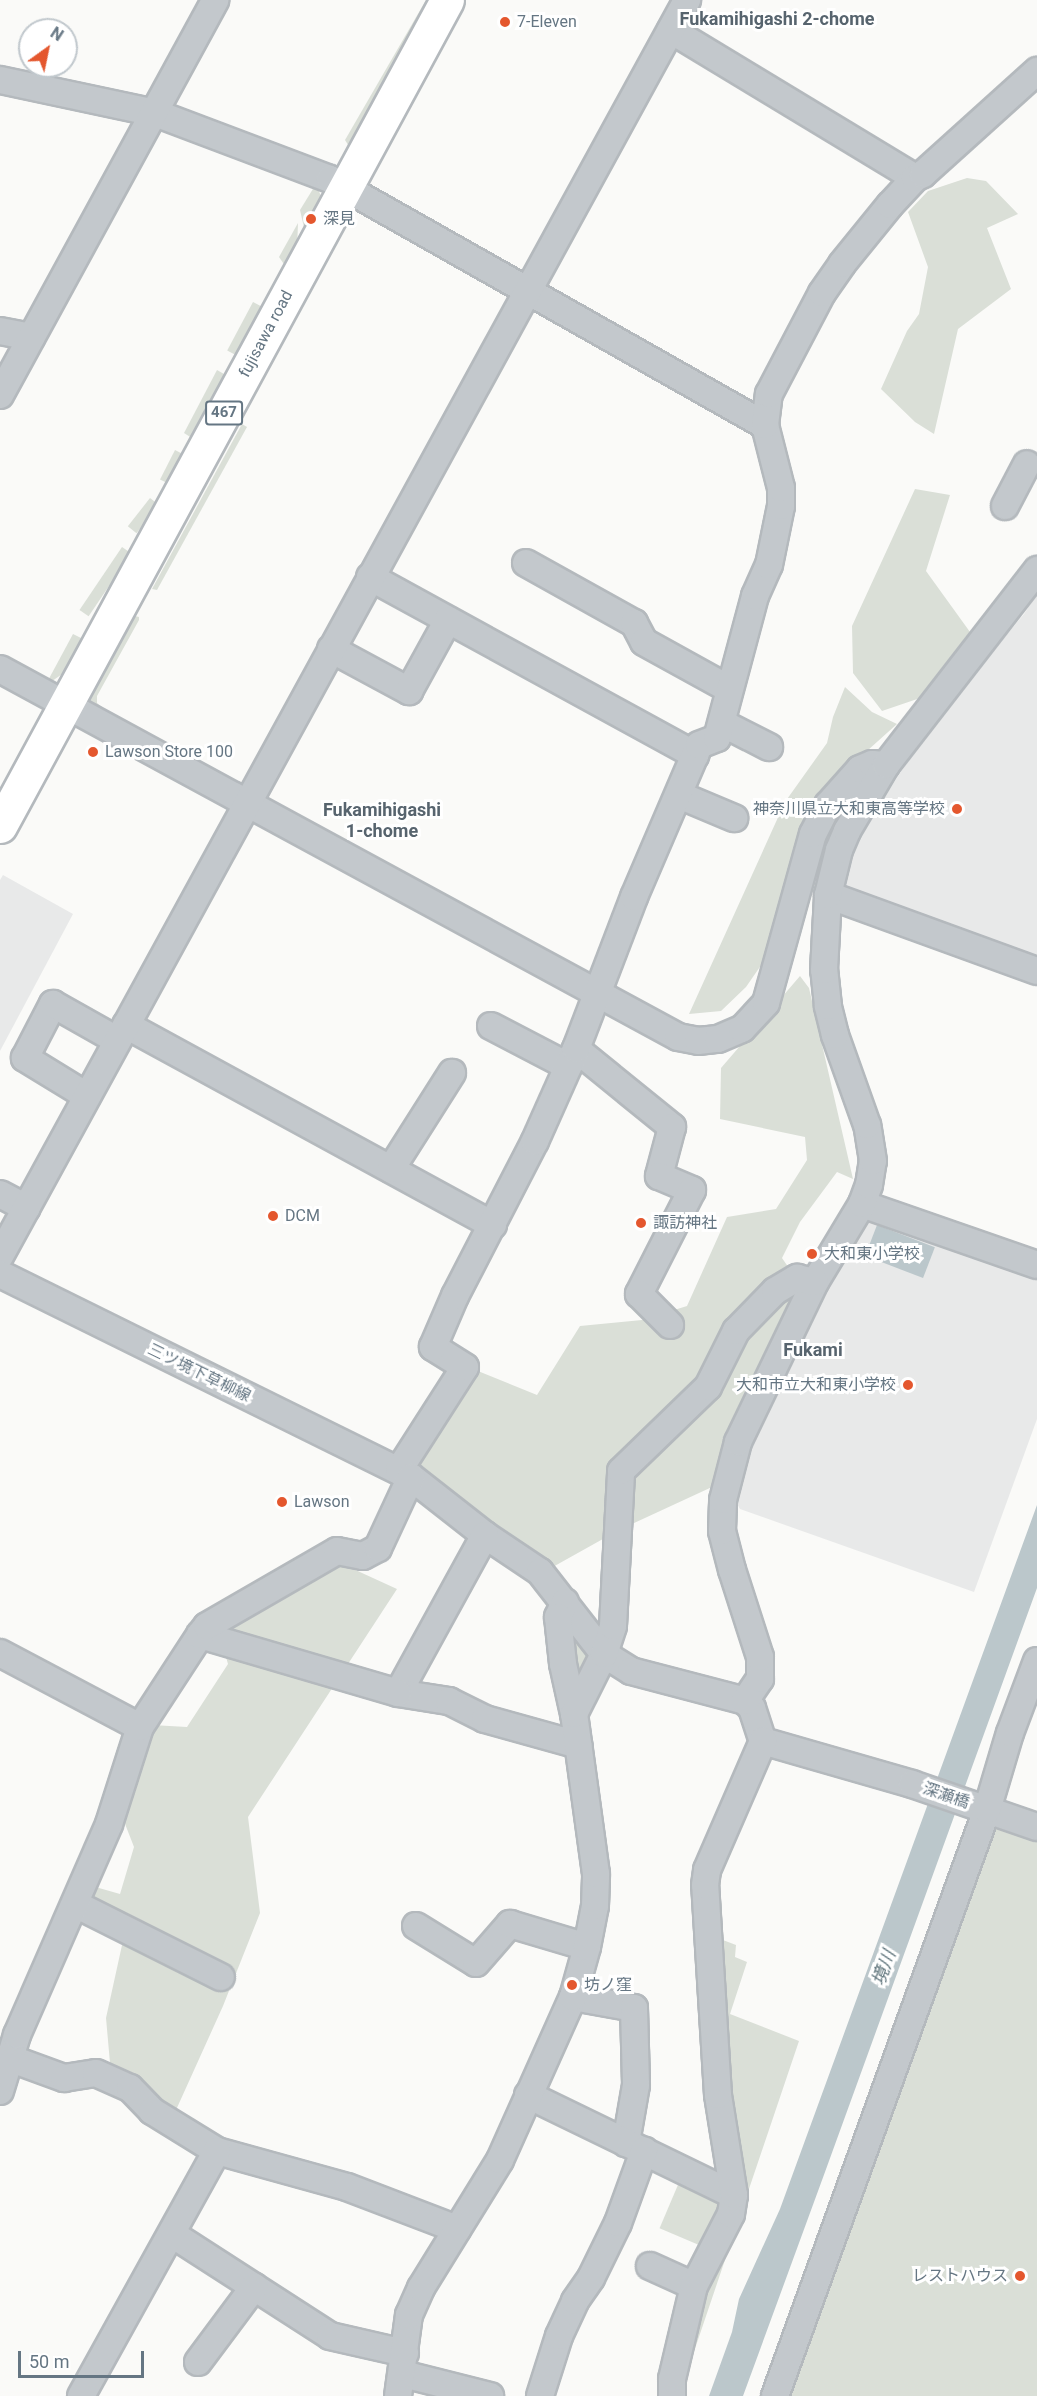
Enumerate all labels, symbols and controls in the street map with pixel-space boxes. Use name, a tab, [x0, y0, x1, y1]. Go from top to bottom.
district label: Fukamihigashi 2-chome	[679, 8, 875, 30]
place label: 7-Eleven	[517, 12, 577, 32]
marker: 7-Eleven	[498, 15, 512, 29]
north arrow	[18, 18, 78, 78]
text: N	[47, 23, 67, 45]
place label: 深見	[323, 209, 355, 229]
marker: 深見	[304, 212, 318, 226]
street label: fujisawa road	[235, 287, 297, 381]
road number: 467	[204, 401, 244, 425]
place label: Lawson Store 100	[105, 742, 233, 762]
marker: Lawson Store 100	[86, 745, 100, 759]
place label: 神奈川県立大和東高等学校	[753, 799, 945, 819]
district label: Fukamihigashi 1-chome	[323, 800, 441, 842]
marker: 神奈川県立大和東高等学校	[950, 802, 964, 816]
place label: DCM	[285, 1206, 320, 1226]
marker: DCM	[266, 1209, 280, 1223]
place label: 諏訪神社	[653, 1213, 717, 1233]
marker: 諏訪神社	[634, 1216, 648, 1230]
place label: 大和東小学校	[824, 1244, 920, 1264]
marker: 大和東小学校	[805, 1247, 819, 1261]
district label: Fukami	[783, 1339, 843, 1361]
street label: 三ツ境下草柳線	[144, 1340, 254, 1406]
place label: 大和市立大和東小学校	[736, 1375, 896, 1395]
marker: 大和市立大和東小学校	[901, 1378, 915, 1392]
place label: Lawson	[294, 1492, 350, 1512]
marker: Lawson	[275, 1495, 289, 1509]
street label: 深瀬橋	[920, 1779, 972, 1813]
water label: 境川	[868, 1947, 900, 1989]
place label: 坊ノ窪	[584, 1975, 632, 1995]
marker: 坊ノ窪	[565, 1978, 579, 1992]
place label: レストハウス	[912, 2266, 1008, 2286]
marker: レストハウス	[1013, 2269, 1027, 2283]
scale bar	[21, 2339, 147, 2377]
text: 50 m	[29, 2351, 69, 2372]

